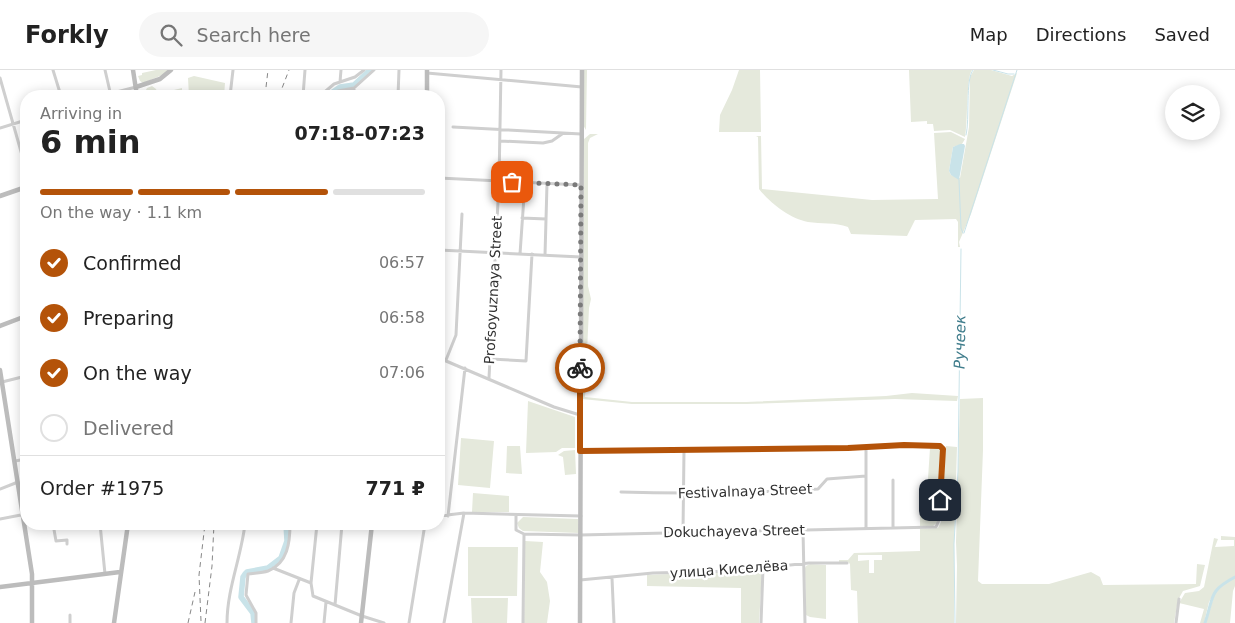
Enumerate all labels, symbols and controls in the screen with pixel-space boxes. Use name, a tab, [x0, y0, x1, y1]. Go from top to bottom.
search box	[139, 12, 489, 57]
text: Forkly	[25, 21, 109, 49]
icon: search	[157, 21, 185, 49]
text: Search here	[197, 24, 311, 46]
text: Map	[970, 24, 1008, 45]
text: Directions	[1036, 24, 1126, 45]
text: Saved	[1154, 24, 1210, 45]
map controls	[1165, 85, 1220, 140]
button: layers	[1165, 85, 1220, 140]
text: Arriving in	[40, 104, 122, 123]
text: 07:18–07:23	[295, 122, 425, 144]
text: 6 min	[40, 123, 141, 161]
pin	[491, 161, 533, 203]
icon: bag	[498, 168, 526, 196]
text: On the way · 1.1 km	[40, 203, 202, 222]
street label: Profsoyuznaya Street	[481, 215, 505, 365]
icon: check	[40, 249, 68, 277]
text: Confirmed	[83, 252, 182, 274]
text: 06:57	[379, 253, 425, 272]
icon: check	[40, 304, 68, 332]
text: Preparing	[83, 307, 174, 329]
text: 06:58	[379, 308, 425, 327]
water label: Ручеек	[951, 315, 969, 369]
courier	[555, 343, 605, 393]
icon: bike	[566, 354, 594, 382]
icon: check	[40, 359, 68, 387]
text: On the way	[83, 362, 192, 384]
text: 07:06	[379, 363, 425, 382]
text: Delivered	[83, 417, 174, 439]
text: Order #1975	[40, 477, 164, 499]
text: 771 ₽	[366, 477, 425, 499]
pin	[919, 479, 961, 521]
street label: Festivalnaya Street	[677, 481, 813, 501]
icon: home	[926, 486, 954, 514]
street label: Dokuchayeva Street	[663, 522, 806, 540]
street label: улица Киселёва	[669, 557, 789, 581]

